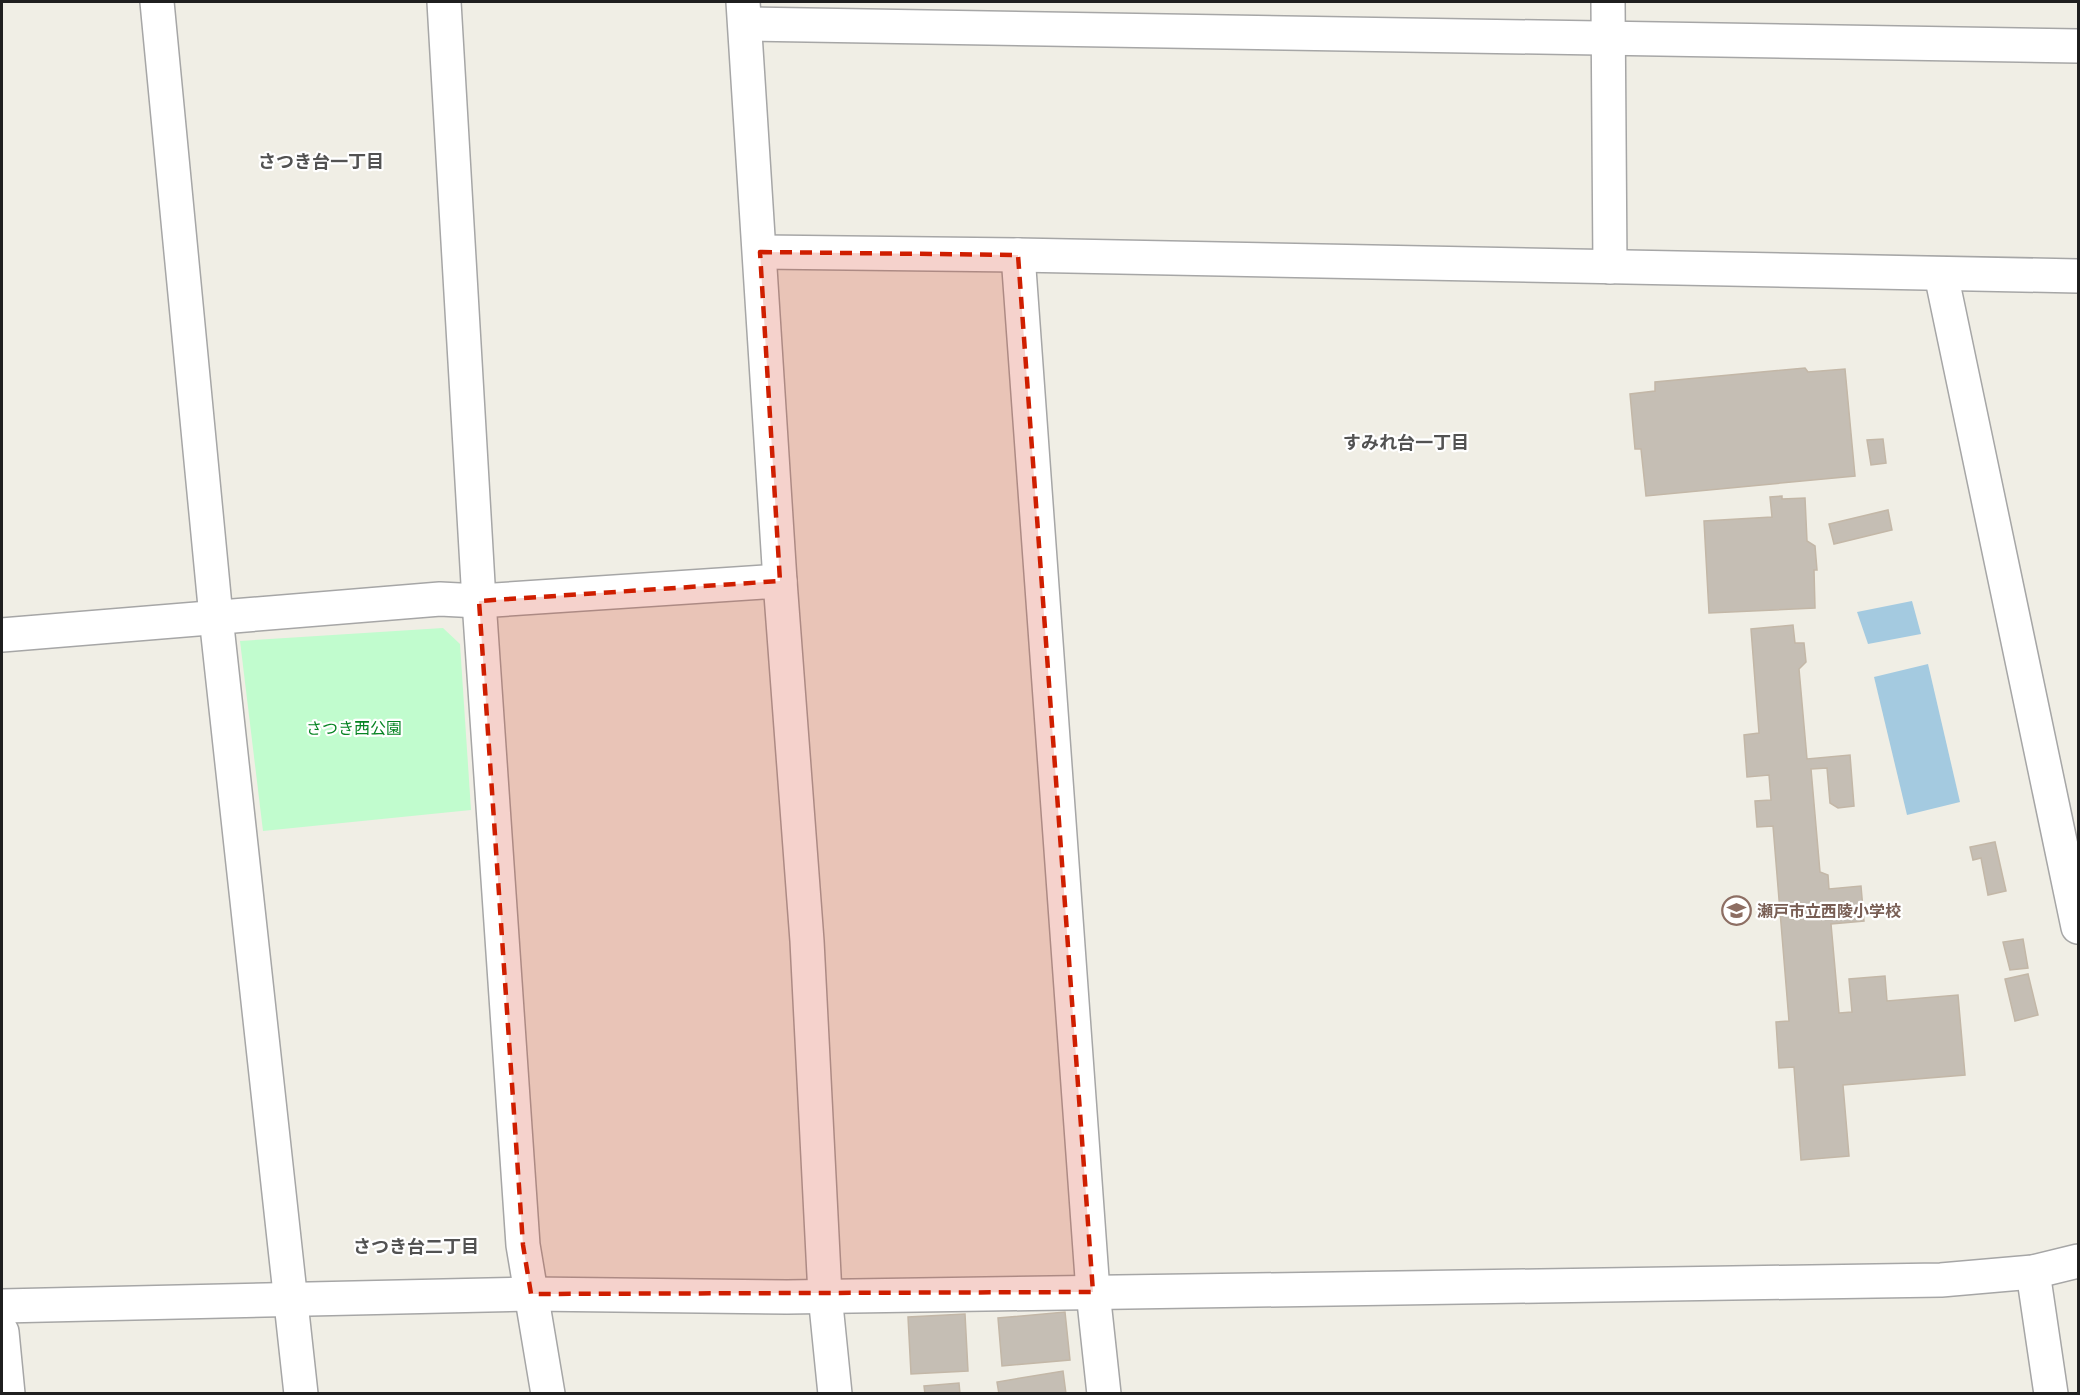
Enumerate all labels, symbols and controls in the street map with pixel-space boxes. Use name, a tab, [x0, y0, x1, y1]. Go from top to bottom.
district label: さつき台一丁目	[258, 151, 384, 172]
district label: すみれ台一丁目	[1343, 432, 1469, 453]
park label: さつき西公園	[306, 718, 402, 738]
school or university icon: 瀬戸市立西陵小学校	[1720, 895, 1752, 927]
place label: 瀬戸市立西陵小学校	[1757, 901, 1901, 921]
district label: さつき台二丁目	[353, 1236, 479, 1257]

